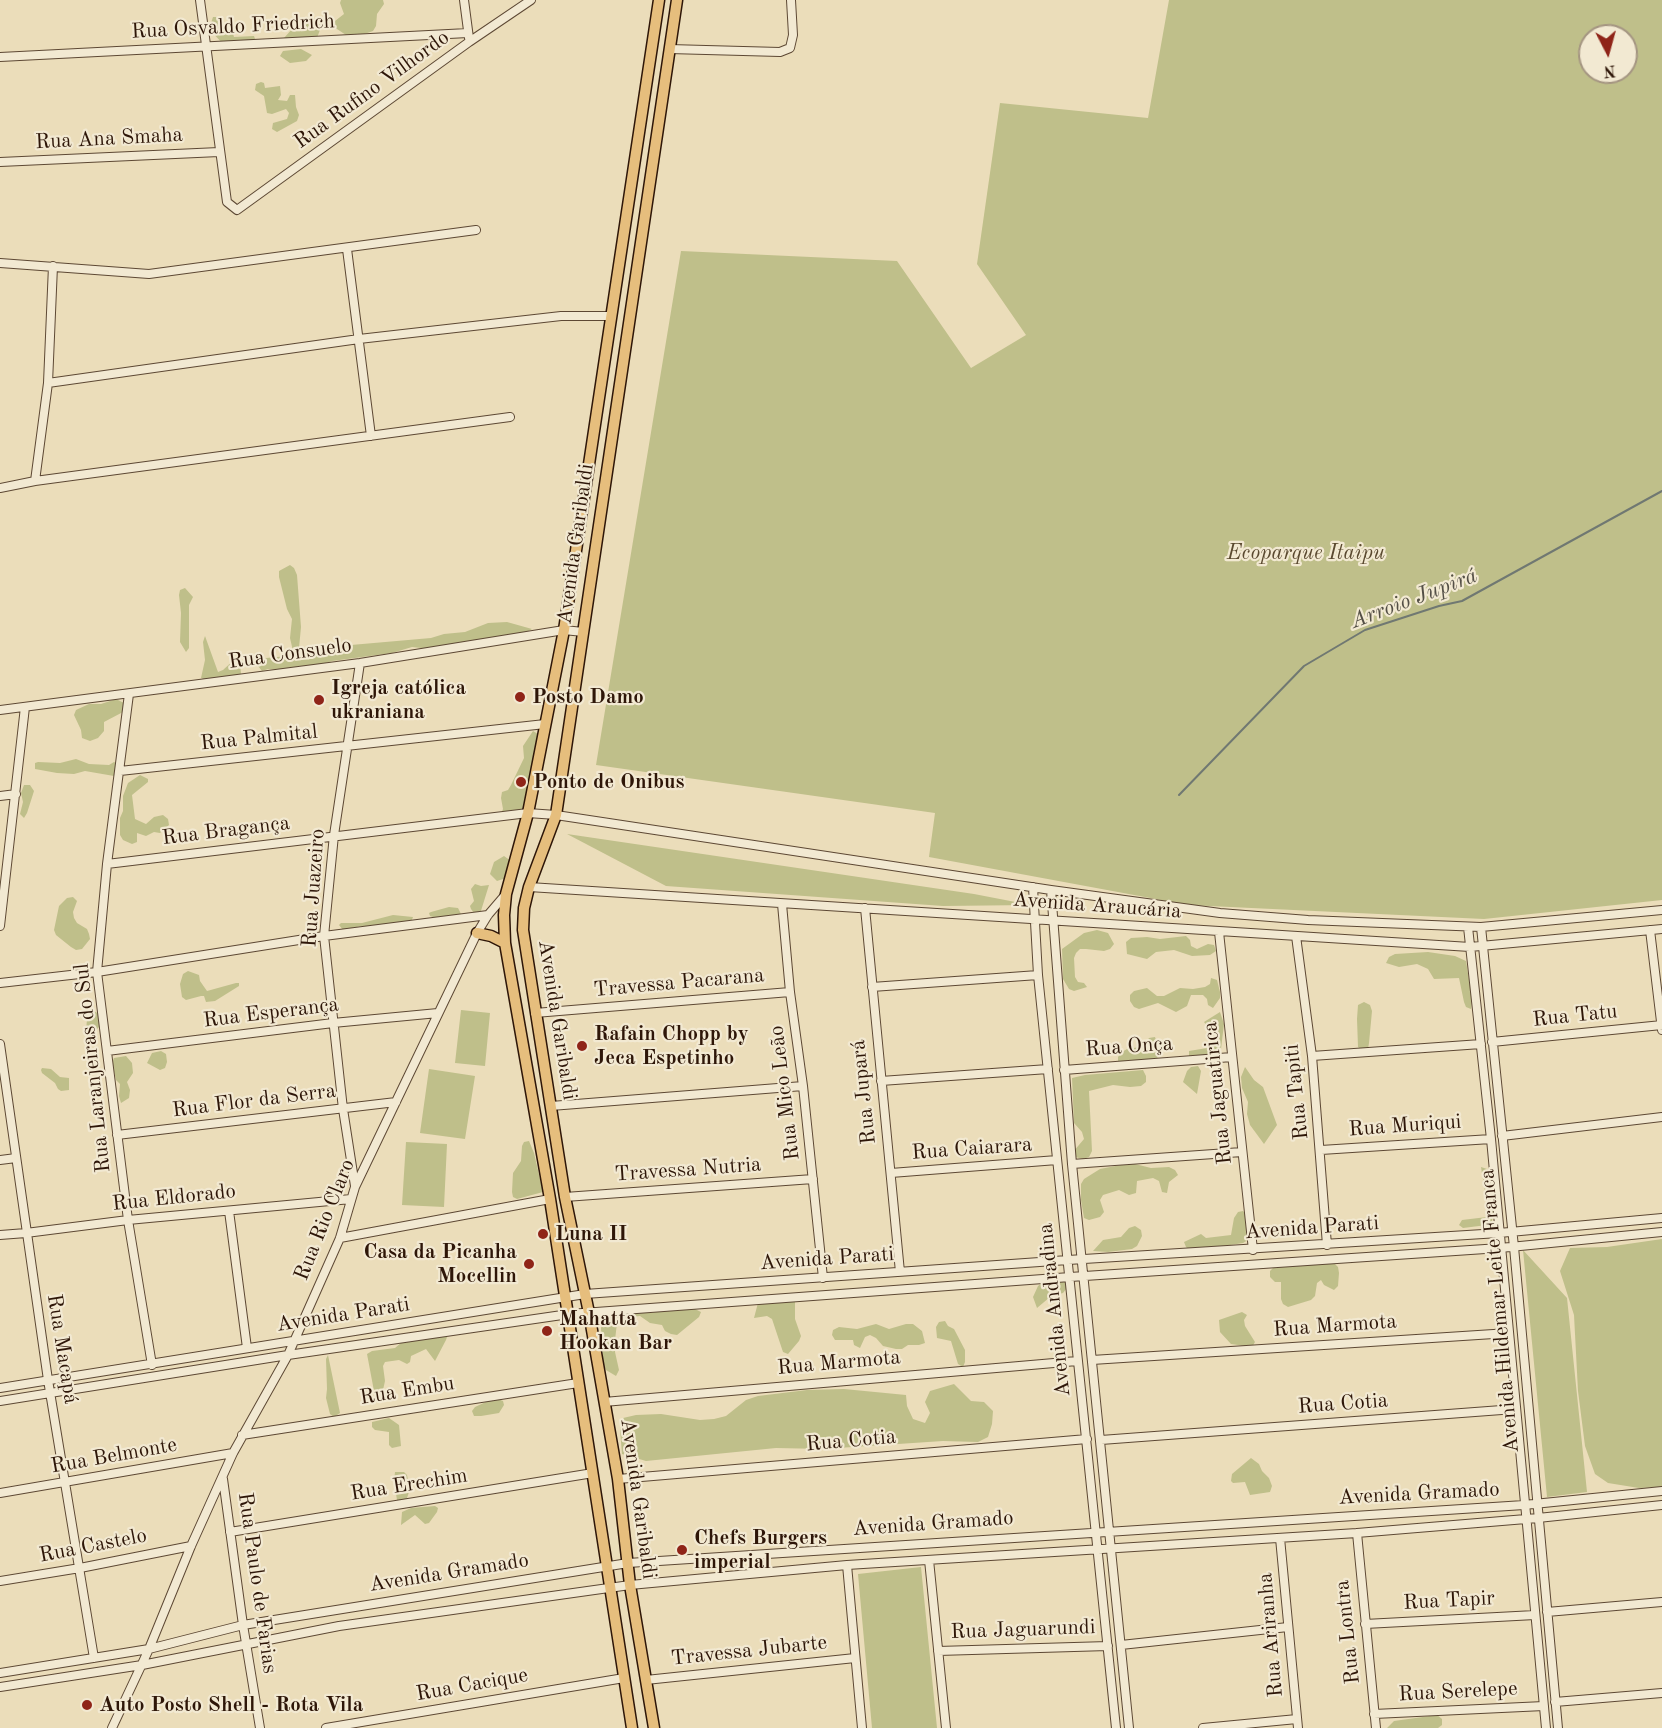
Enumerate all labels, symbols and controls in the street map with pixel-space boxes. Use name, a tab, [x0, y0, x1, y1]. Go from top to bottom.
street label: Rua Osvaldo Friedrich	[130, 9, 336, 45]
north arrow	[1578, 24, 1638, 84]
street label: Rua Rufino Vilhordo	[289, 25, 455, 155]
text: N	[1603, 61, 1617, 79]
street label: Rua Ana Smaha	[34, 123, 184, 155]
street label: Avenida Garibaldi	[552, 462, 600, 626]
park label: Ecoparque Itaipu	[1227, 540, 1385, 566]
water label: Arroio Jupirá	[1347, 563, 1481, 635]
street label: Rua Consuelo	[227, 633, 353, 675]
place label: Igreja católica ukraniana	[331, 675, 466, 725]
place label: Posto Damo	[532, 684, 644, 710]
marker: Posto Damo	[513, 690, 527, 704]
marker: Igreja católica ukraniana	[312, 693, 326, 707]
street label: Rua Palmital	[199, 719, 319, 757]
place label: Ponto de Onibus	[533, 769, 685, 795]
marker: Ponto de Onibus	[514, 775, 528, 789]
street label: Rua Bragança	[161, 811, 291, 851]
street label: Rua Juazeiro	[297, 828, 331, 948]
street label: Avenida Araucária	[1012, 888, 1182, 924]
street label: Avenida Garibaldi	[532, 938, 582, 1102]
street label: Rua Laranjeiras do Sul	[69, 962, 117, 1174]
street label: Travessa Pacarana	[592, 963, 766, 1003]
street label: Rua Esperança	[202, 992, 340, 1034]
street label: Rua Tatu	[1531, 999, 1619, 1033]
street label: Rua Jaguatirica	[1198, 1020, 1238, 1166]
place label: Rafain Chopp by Jeca Espetinho	[594, 1021, 749, 1071]
street label: Rua Mico Leão	[764, 1024, 806, 1162]
street label: Rua Onça	[1084, 1031, 1174, 1063]
street label: Rua Jupará	[846, 1038, 882, 1146]
marker: Rafain Chopp by Jeca Espetinho	[575, 1039, 589, 1053]
street label: Rua Tapiti	[1279, 1043, 1315, 1141]
street label: Rua Flor da Serra	[171, 1078, 337, 1124]
street label: Rua Muriqui	[1348, 1109, 1462, 1143]
street label: Rua Caiarara	[911, 1132, 1033, 1166]
street label: Travessa Nutria	[614, 1152, 762, 1188]
street label: Rua Rio Claro	[289, 1156, 361, 1284]
street label: Avenida Hildemar Leite Franca	[1475, 1168, 1525, 1454]
street label: Rua Eldorado	[111, 1179, 237, 1217]
street label: Avenida Parati	[1244, 1211, 1380, 1245]
place label: Luna II	[555, 1221, 627, 1247]
street label: Avenida Andradina	[1033, 1222, 1077, 1398]
marker: Luna II	[536, 1227, 550, 1241]
place label: Casa da Picanha Mocellin	[363, 1239, 517, 1289]
street label: Avenida Parati	[759, 1242, 895, 1276]
marker: Casa da Picanha Mocellin	[522, 1257, 536, 1271]
street label: Rua Macapá	[41, 1292, 83, 1406]
street label: Avenida Parati	[275, 1292, 411, 1338]
place label: Mahatta Hookan Bar	[559, 1306, 672, 1356]
street label: Rua Marmota	[1272, 1309, 1398, 1343]
marker: Mahatta Hookan Bar	[540, 1324, 554, 1338]
street label: Rua Marmota	[776, 1345, 902, 1381]
street label: Rua Embu	[358, 1371, 456, 1411]
street label: Rua Cotia	[1297, 1388, 1389, 1420]
street label: Avenida Garibaldi	[614, 1417, 662, 1581]
street label: Rua Cotia	[805, 1425, 897, 1457]
street label: Rua Belmonte	[49, 1432, 179, 1480]
street label: Rua Erechim	[349, 1463, 469, 1507]
street label: Avenida Gramado	[1338, 1477, 1500, 1511]
street label: Rua Paulo de Farias	[232, 1491, 282, 1675]
street label: Avenida Gramado	[852, 1506, 1014, 1542]
street label: Rua Castelo	[37, 1523, 149, 1569]
place label: Chefs Burgers imperial	[694, 1525, 827, 1575]
marker: Chefs Burgers imperial	[675, 1543, 689, 1557]
street label: Avenida Gramado	[367, 1548, 531, 1598]
street label: Rua Ariranha	[1253, 1572, 1289, 1698]
street label: Rua Lontra	[1330, 1579, 1366, 1685]
street label: Rua Tapir	[1402, 1586, 1496, 1616]
street label: Rua Jaguarundi	[950, 1615, 1096, 1645]
street label: Travessa Jubarte	[670, 1630, 828, 1672]
street label: Rua Cacique	[414, 1663, 530, 1707]
street label: Rua Serelepe	[1398, 1676, 1518, 1708]
place label: Auto Posto Shell - Rota Vila	[99, 1692, 363, 1718]
marker: Auto Posto Shell - Rota Vila	[80, 1698, 94, 1712]

